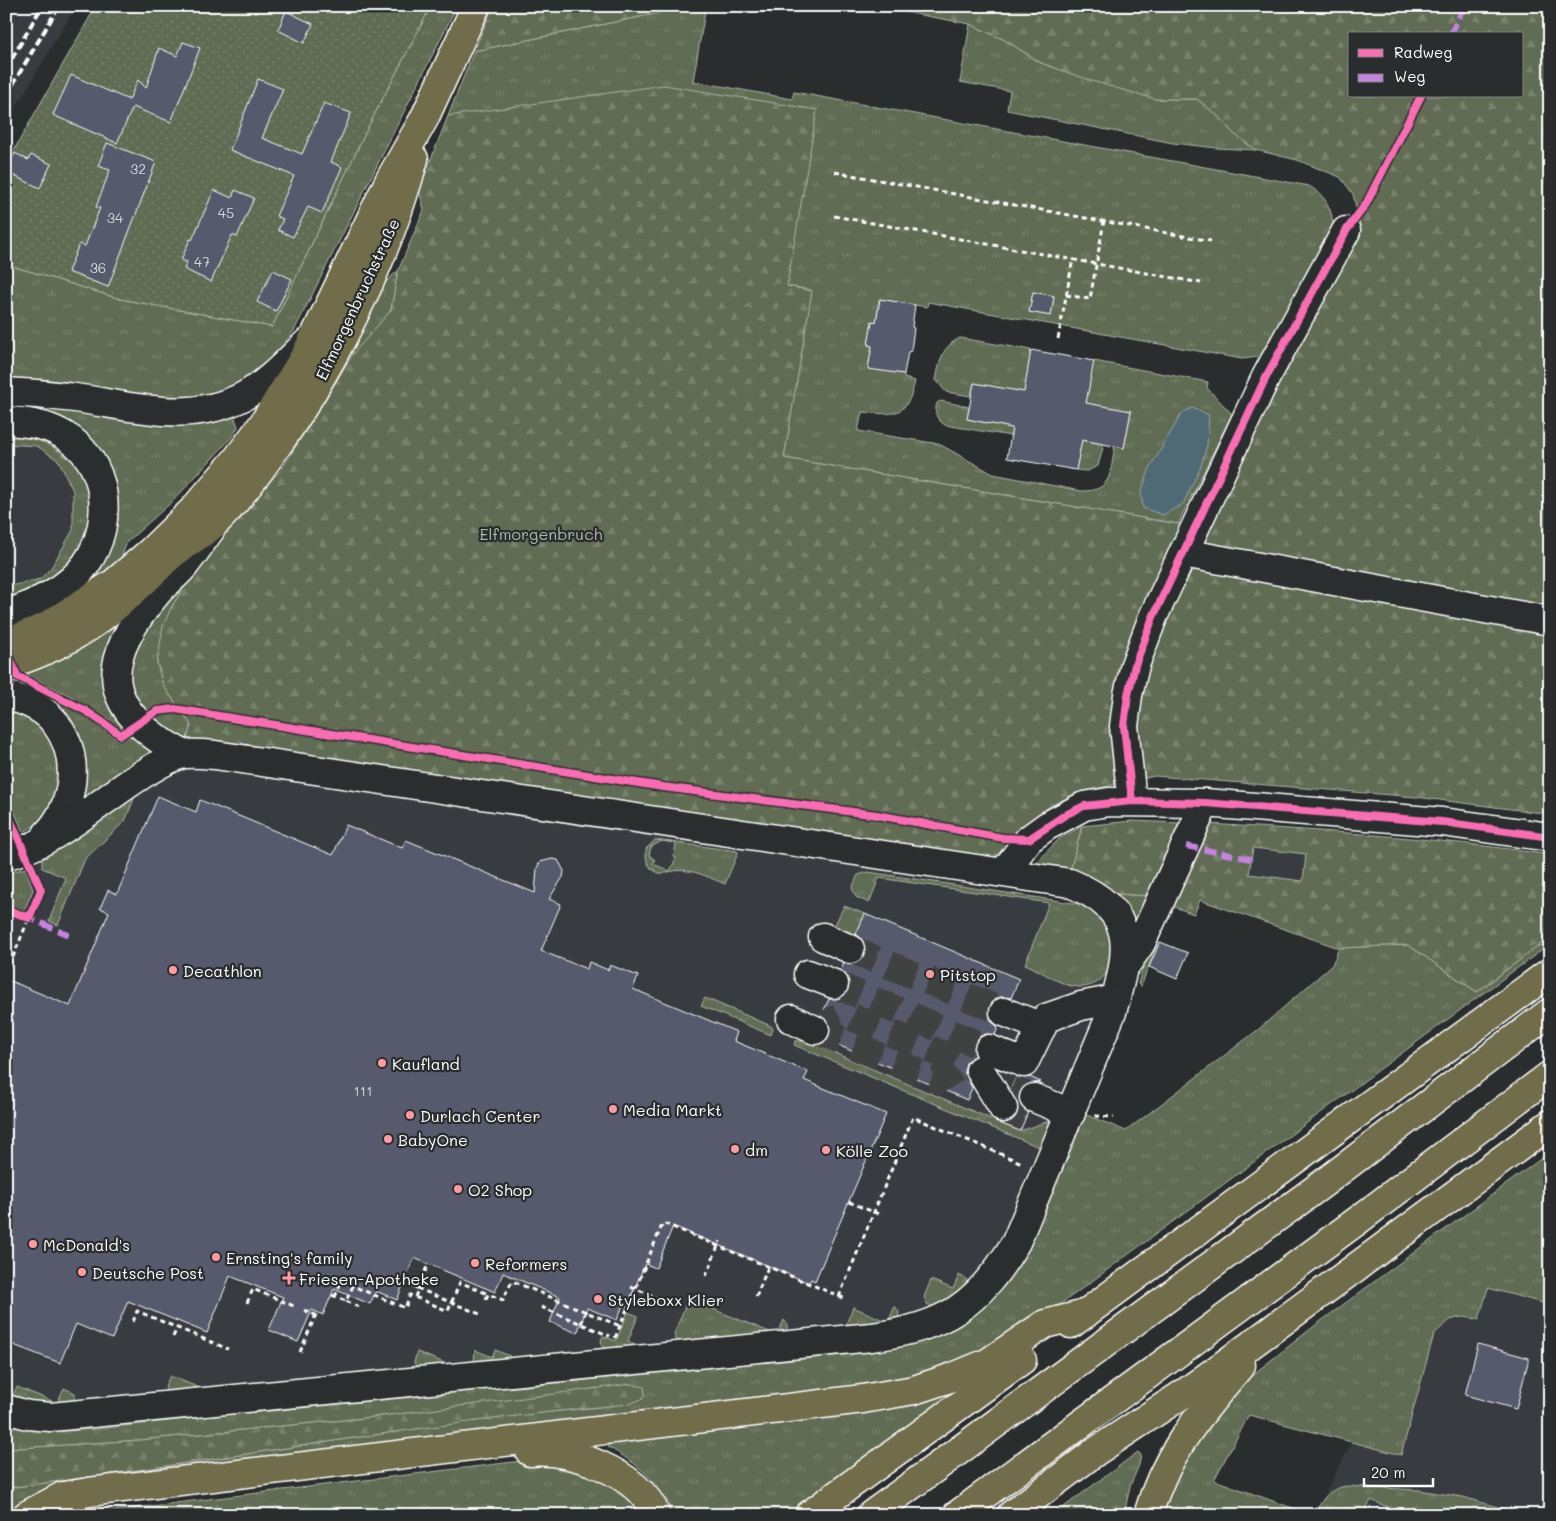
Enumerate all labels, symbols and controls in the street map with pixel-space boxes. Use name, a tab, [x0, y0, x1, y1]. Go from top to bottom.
legend	[1348, 32, 1524, 98]
text: Radweg	[1394, 42, 1452, 62]
text: Weg	[1394, 66, 1425, 86]
house number: 32	[130, 159, 146, 178]
house number: 45	[218, 203, 234, 222]
house number: 34	[107, 208, 124, 227]
street label: Elfmorgenbruchstraße	[310, 215, 404, 383]
house number: 47	[194, 252, 210, 271]
house number: 36	[90, 258, 106, 277]
park label: Elfmorgenbruch	[479, 523, 603, 544]
place label: Decathlon	[183, 960, 262, 981]
marker: Decathlon	[167, 964, 179, 976]
place label: Pitstop	[940, 964, 996, 985]
marker: Pitstop	[924, 968, 936, 980]
place label: Kaufland	[392, 1053, 460, 1074]
marker: Kaufland	[376, 1057, 388, 1069]
house number: 111	[354, 1081, 372, 1100]
place label: Media Markt	[623, 1099, 722, 1120]
marker: Media Markt	[607, 1103, 619, 1115]
place label: Durlach Center	[420, 1105, 540, 1126]
marker: Durlach Center	[404, 1109, 416, 1121]
place label: BabyOne	[398, 1129, 468, 1150]
marker: BabyOne	[382, 1133, 394, 1145]
place label: dm	[745, 1139, 768, 1160]
place label: Kölle Zoo	[836, 1140, 908, 1161]
marker: dm	[729, 1143, 741, 1155]
marker: Kölle Zoo	[820, 1144, 832, 1156]
place label: O2 Shop	[468, 1179, 532, 1200]
marker: O2 Shop	[452, 1183, 464, 1195]
place label: McDonald's	[43, 1234, 130, 1255]
marker: McDonald's	[27, 1238, 39, 1250]
place label: Ernsting's family	[226, 1247, 353, 1268]
marker: Ernsting's family	[210, 1251, 222, 1263]
place label: Reformers	[485, 1253, 567, 1274]
marker: Reformers	[469, 1257, 481, 1269]
place label: Deutsche Post	[92, 1262, 204, 1283]
marker: Deutsche Post	[76, 1266, 88, 1278]
place label: Friesen-Apotheke	[299, 1268, 439, 1289]
marker: Friesen-Apotheke	[283, 1272, 295, 1284]
place label: Styleboxx Klier	[608, 1289, 724, 1310]
marker: Styleboxx Klier	[592, 1293, 604, 1305]
scale bar	[1364, 1456, 1432, 1488]
text: 20 m	[1371, 1462, 1405, 1482]

